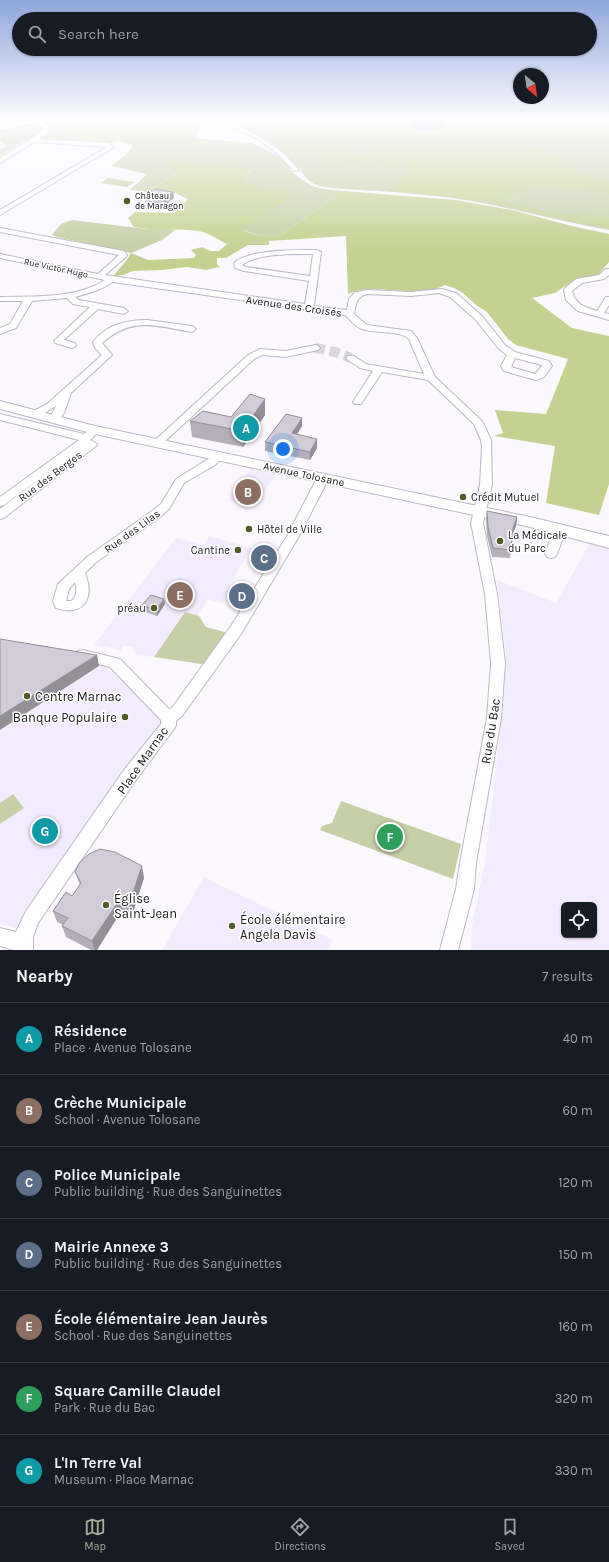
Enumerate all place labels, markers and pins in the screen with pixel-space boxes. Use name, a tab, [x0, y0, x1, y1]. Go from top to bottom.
place label: Château de Maragon	[135, 191, 183, 211]
marker: Château de Maragon	[122, 196, 132, 206]
pin: A	[233, 413, 259, 443]
pin: B	[235, 477, 261, 507]
place label: Crédit Mutuel	[471, 491, 539, 504]
marker: Crédit Mutuel	[458, 492, 468, 502]
place label: Hôtel de Ville	[257, 523, 322, 536]
marker: Hôtel de Ville	[244, 524, 254, 534]
place label: La Médicale du Parc	[508, 529, 567, 555]
marker: La Médicale du Parc	[495, 536, 505, 546]
pin: C	[251, 543, 277, 573]
place label: Cantine	[191, 544, 230, 557]
marker: Cantine	[233, 545, 243, 555]
pin: E	[167, 580, 193, 610]
pin: D	[229, 581, 255, 611]
place label: préau	[117, 602, 146, 615]
marker: préau	[149, 603, 159, 613]
place label: Centre Marnac	[35, 689, 121, 704]
marker: Centre Marnac	[22, 691, 32, 701]
place label: Banque Populaire	[13, 710, 117, 726]
marker: Banque Populaire	[120, 712, 130, 722]
pin: G	[32, 816, 58, 846]
pin: F	[377, 822, 403, 852]
place label: Église Saint-Jean	[114, 889, 177, 921]
marker: Église Saint-Jean	[101, 900, 111, 910]
place label: École élémentaire Angela Davis	[240, 910, 346, 942]
marker: École élémentaire Angela Davis	[227, 921, 237, 931]

